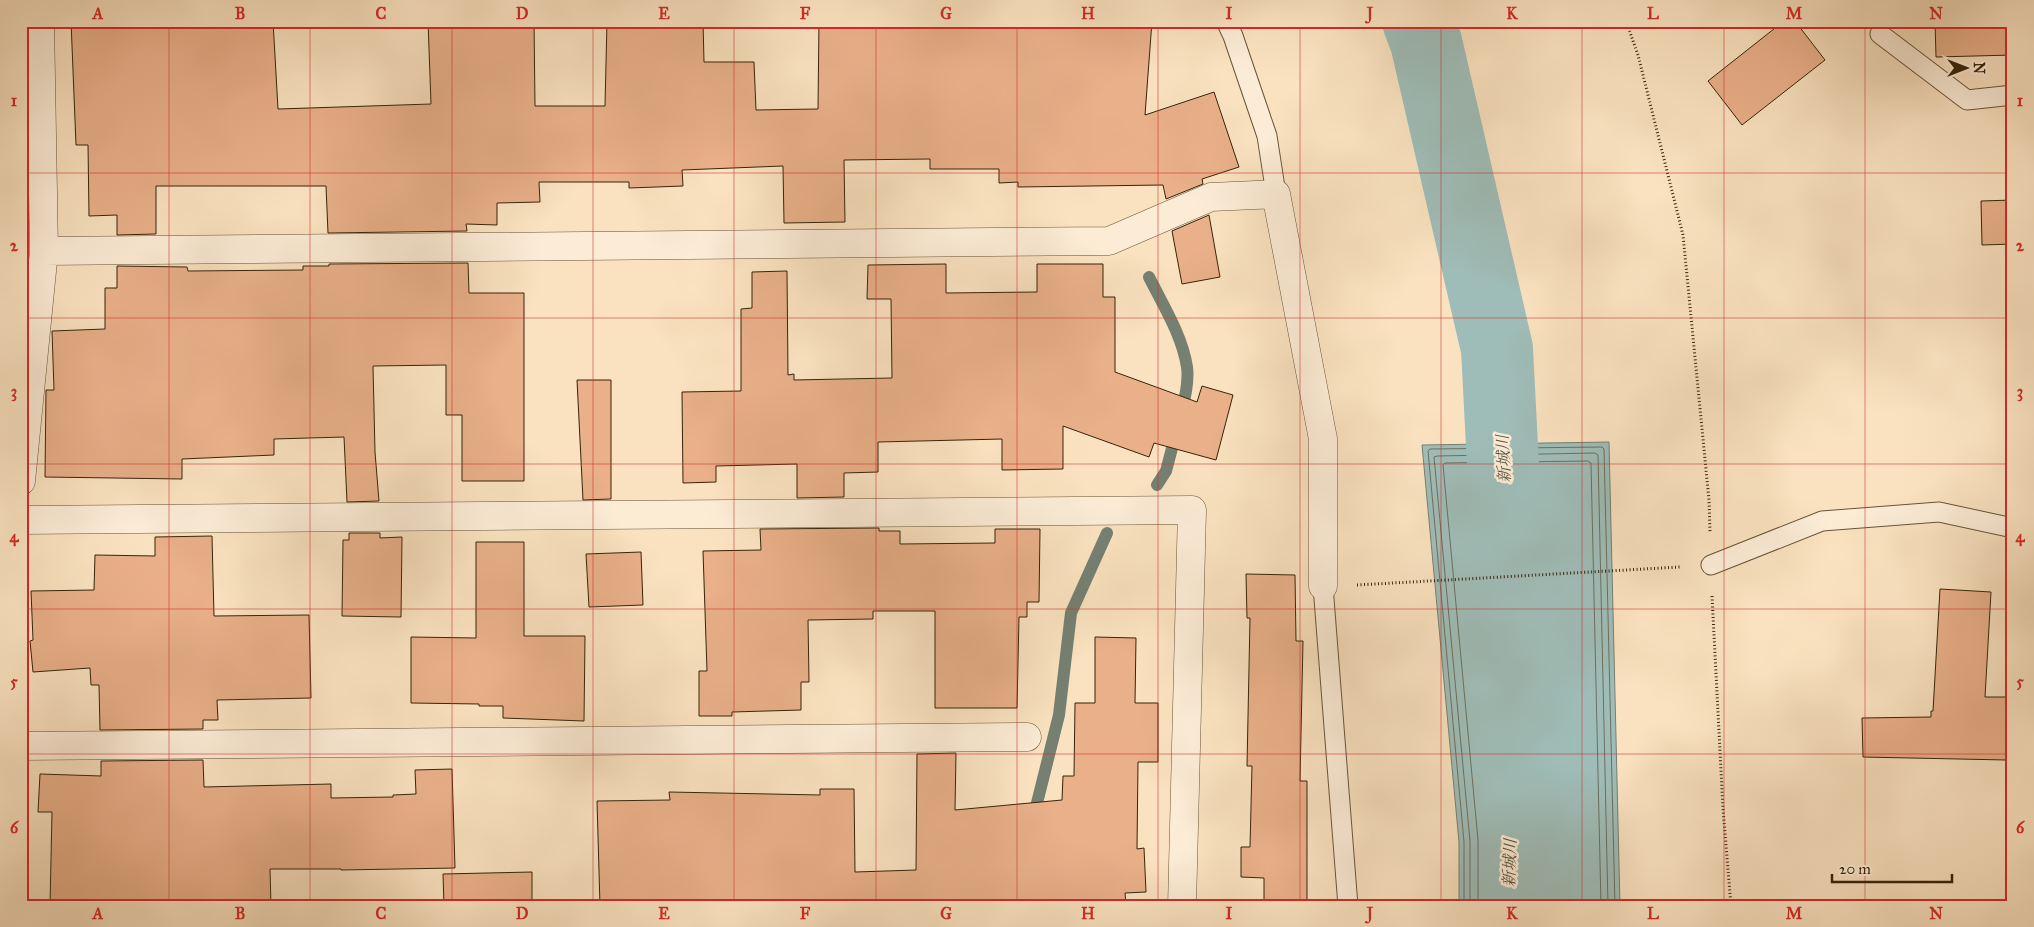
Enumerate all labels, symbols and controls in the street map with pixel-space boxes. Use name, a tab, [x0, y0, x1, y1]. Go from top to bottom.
text: A	[92, 4, 104, 23]
text: B	[235, 4, 245, 23]
text: C	[376, 4, 387, 23]
text: D	[516, 4, 529, 23]
text: E	[658, 4, 670, 23]
text: F	[800, 4, 811, 23]
text: G	[940, 4, 952, 23]
text: H	[1081, 4, 1095, 23]
text: I	[1226, 4, 1233, 23]
text: J	[1365, 4, 1374, 24]
text: K	[1506, 4, 1518, 23]
text: L	[1647, 4, 1659, 23]
text: M	[1786, 4, 1803, 23]
text: N	[1929, 4, 1943, 23]
north arrow	[1942, 42, 1992, 92]
text: N	[1970, 62, 1987, 74]
text: 1	[11, 91, 18, 110]
text: 1	[2017, 91, 2024, 110]
text: 2	[10, 236, 19, 255]
text: 2	[2016, 236, 2025, 255]
text: 3	[11, 382, 17, 402]
text: 3	[2017, 382, 2023, 402]
water label: 新城川	[1493, 433, 1514, 483]
text: 4	[10, 527, 20, 547]
text: 4	[2016, 527, 2026, 547]
text: 5	[10, 672, 18, 691]
text: 5	[2016, 672, 2024, 691]
text: 6	[10, 818, 19, 837]
text: 6	[2016, 818, 2025, 837]
water label: 新城川	[1499, 837, 1520, 887]
scale bar	[1832, 852, 1952, 884]
text: 20 m	[1839, 860, 1871, 878]
text: A	[92, 904, 104, 923]
text: B	[235, 904, 245, 923]
text: C	[376, 904, 387, 923]
text: D	[516, 904, 529, 923]
text: E	[658, 904, 670, 923]
text: F	[800, 904, 811, 923]
text: G	[940, 904, 952, 923]
text: H	[1081, 904, 1095, 923]
text: I	[1226, 904, 1233, 923]
text: J	[1365, 904, 1374, 924]
text: K	[1506, 904, 1518, 923]
text: L	[1647, 904, 1659, 923]
text: M	[1786, 904, 1803, 923]
text: N	[1929, 904, 1943, 923]

